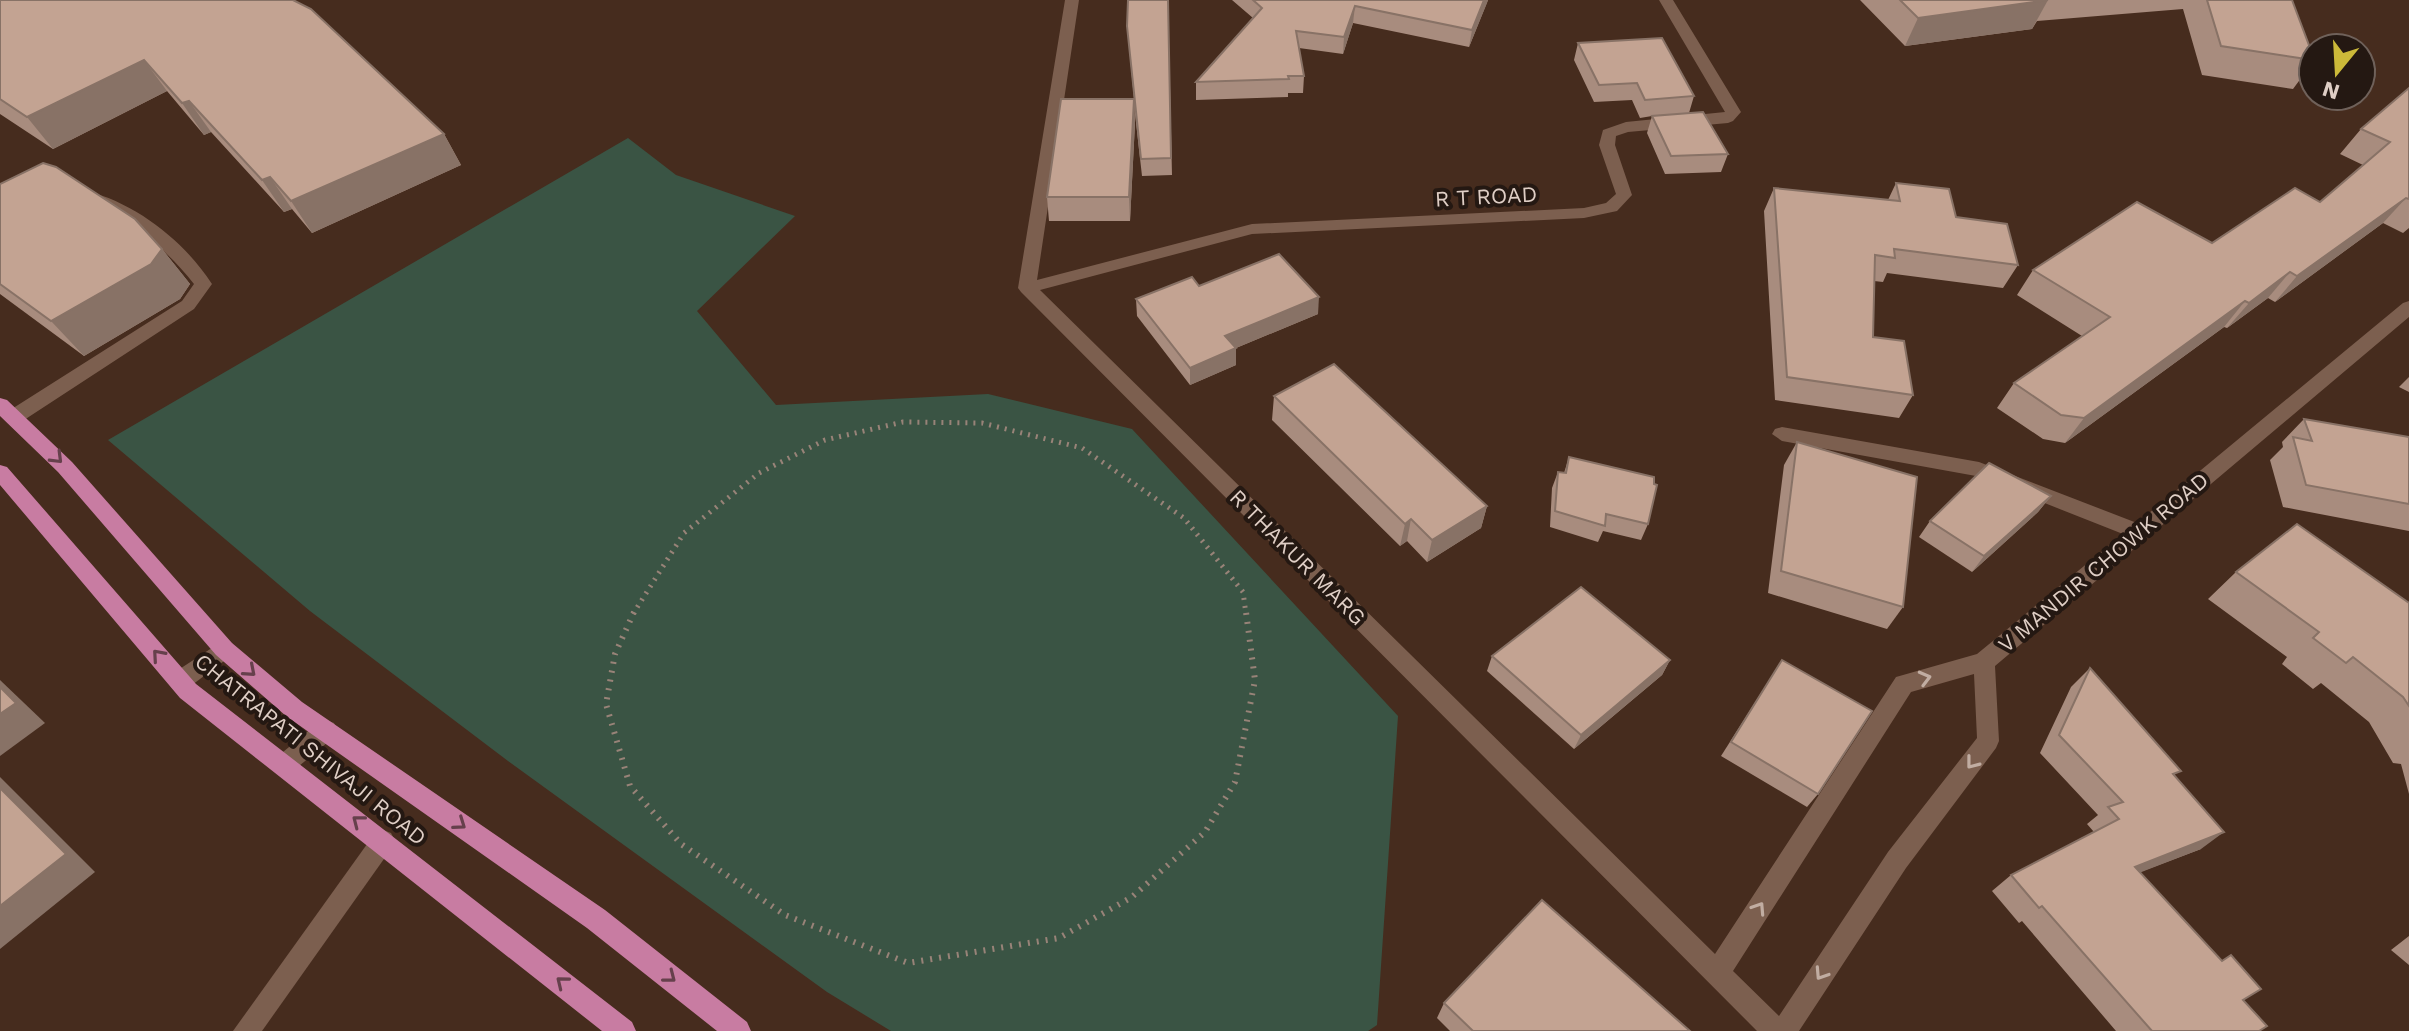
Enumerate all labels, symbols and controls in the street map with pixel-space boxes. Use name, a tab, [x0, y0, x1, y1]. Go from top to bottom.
north arrow	[2297, 32, 2377, 112]
text: N	[2319, 76, 2343, 105]
street label: R T ROAD	[1434, 181, 1538, 212]
one-way arrow	[48, 449, 62, 463]
street label: V MANDIR CHOWK ROAD	[1993, 467, 2213, 657]
street label: R THAKUR MARG	[1225, 484, 1371, 630]
street label: CHATRAPATI SHIVAJI ROAD	[190, 648, 431, 850]
one-way arrow	[154, 650, 168, 665]
one-way arrow	[241, 661, 255, 676]
one-way arrow	[1917, 671, 1931, 688]
one-way arrow	[1967, 754, 1982, 768]
one-way arrow	[452, 814, 466, 829]
one-way arrow	[353, 816, 367, 831]
one-way arrow	[1750, 902, 1765, 916]
one-way arrow	[1816, 966, 1831, 980]
one-way arrow	[661, 967, 675, 982]
one-way arrow	[557, 977, 571, 992]

